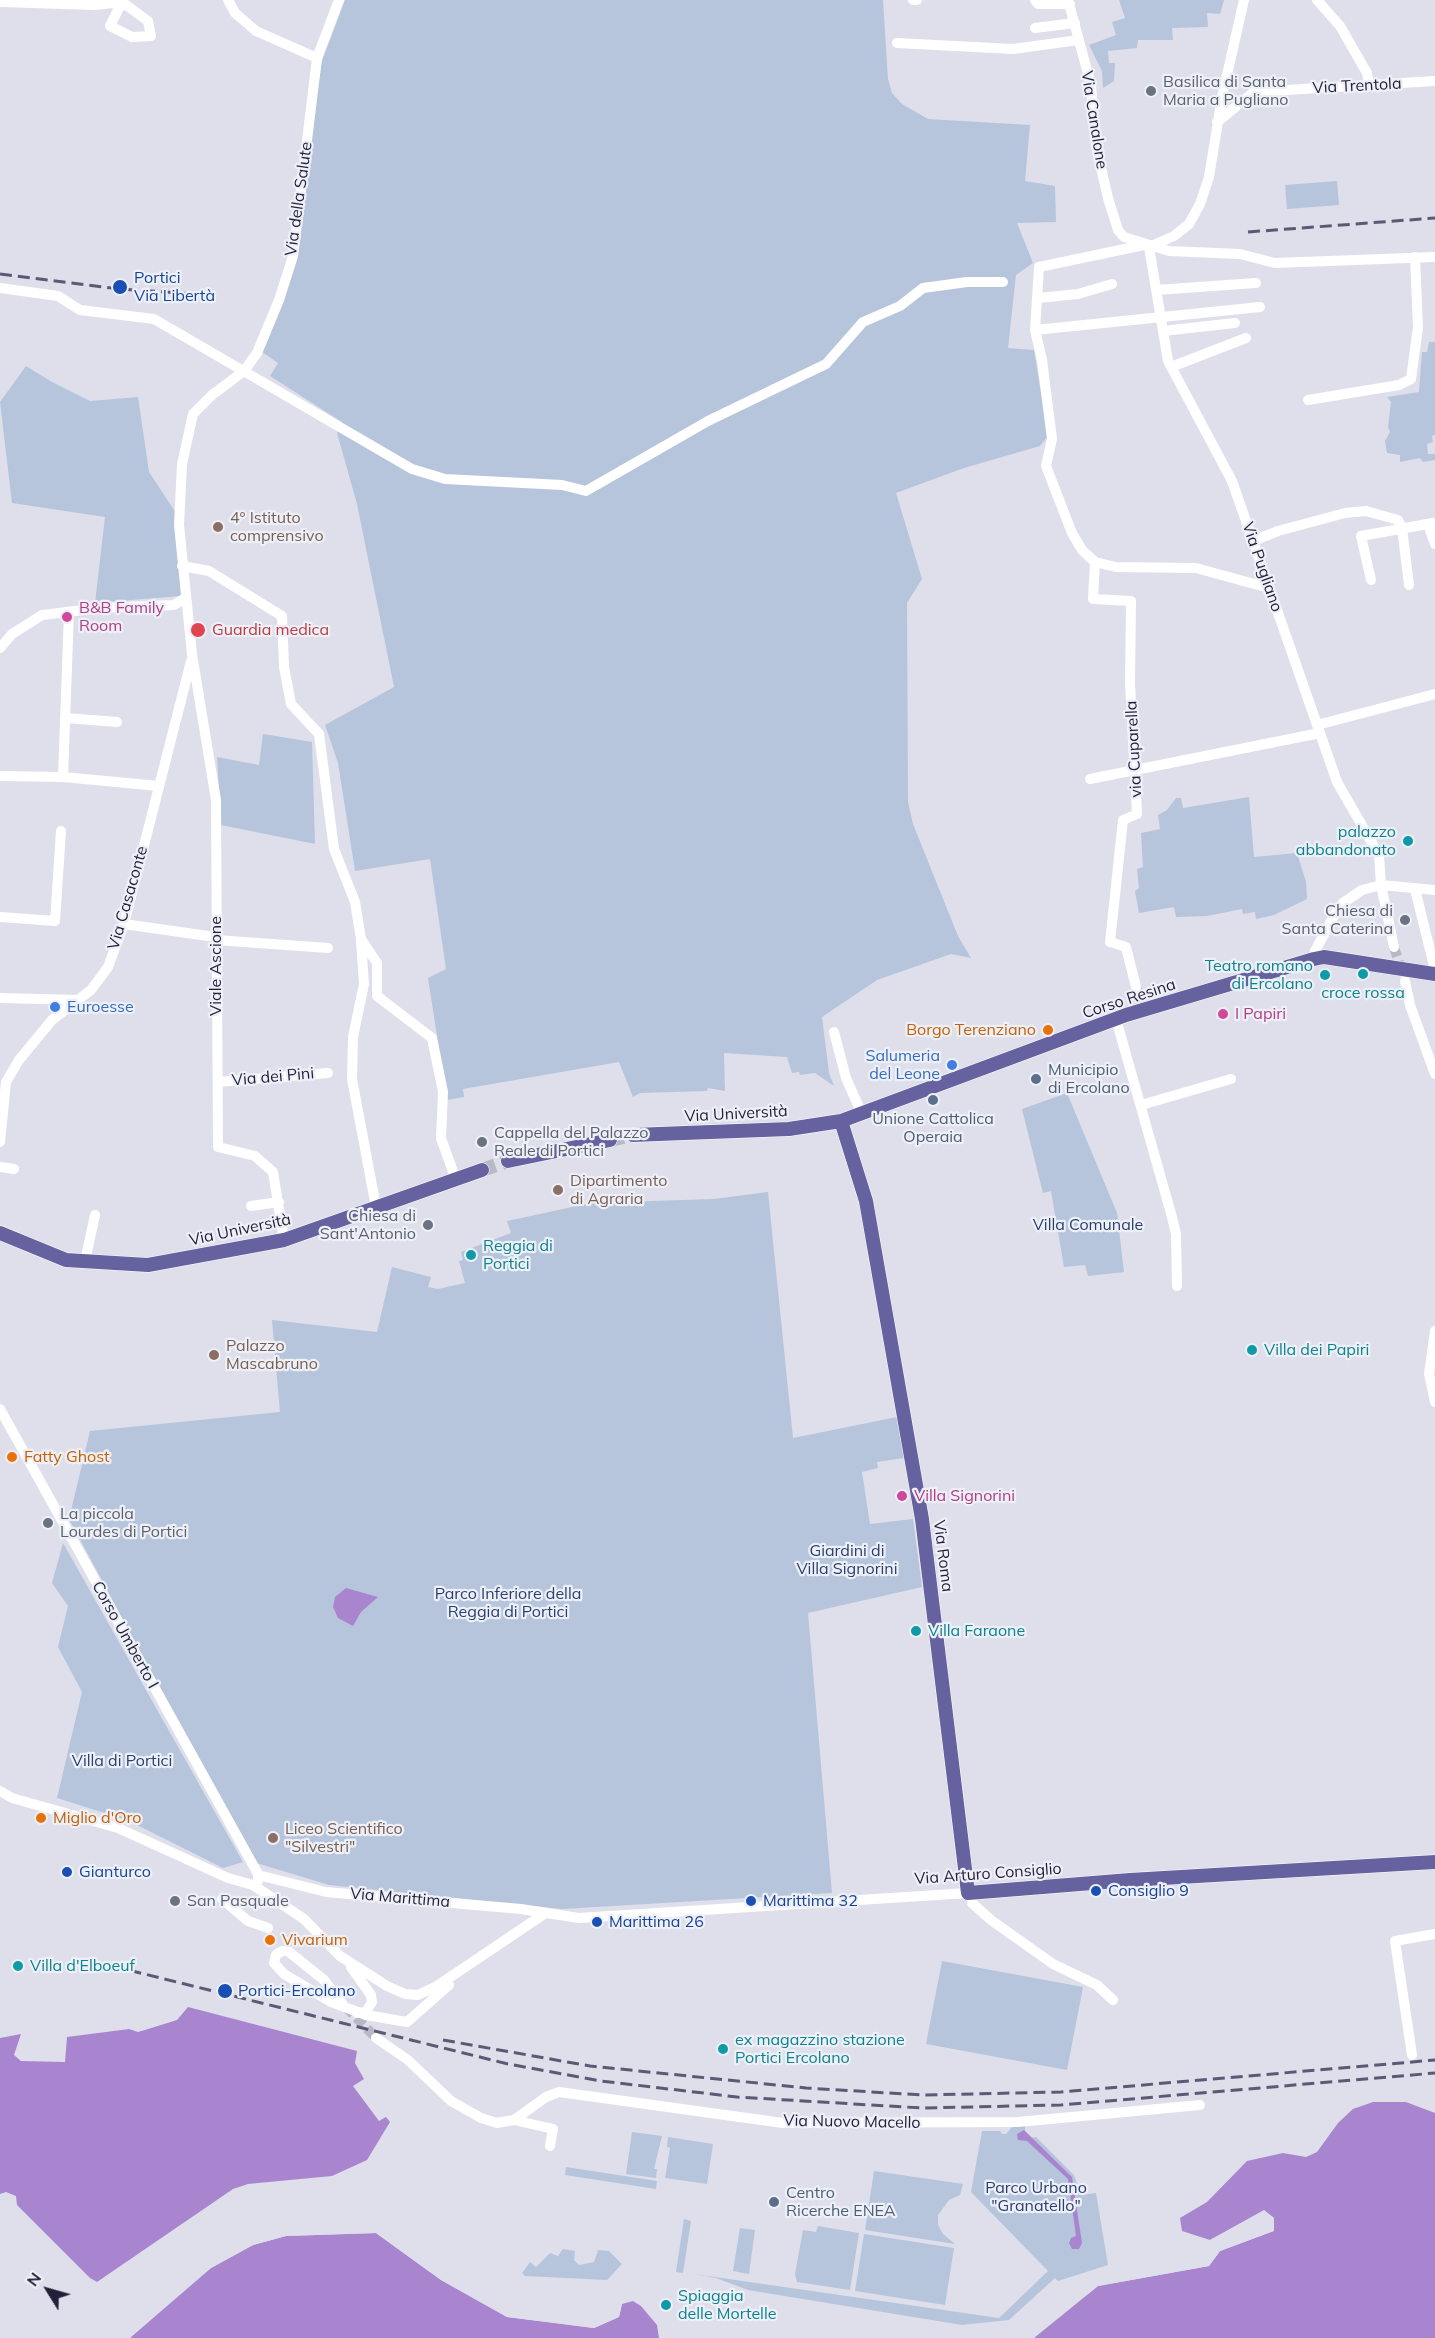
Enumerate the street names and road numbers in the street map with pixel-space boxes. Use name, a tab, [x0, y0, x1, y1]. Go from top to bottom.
street label: Via Canalone	[1077, 70, 1111, 170]
street label: Via Trentola	[1312, 74, 1402, 98]
street label: Via della Salute	[281, 141, 317, 257]
street label: Via Pugliano	[1238, 520, 1286, 614]
street label: via Cuparella	[1122, 700, 1146, 798]
street label: Via Casaconte	[104, 844, 152, 952]
street label: Viale Ascione	[206, 916, 226, 1016]
street label: Corso Resina	[1080, 975, 1178, 1023]
street label: Via dei Pini	[231, 1064, 315, 1090]
street label: Via Università	[684, 1102, 788, 1126]
street label: Via Università	[187, 1210, 293, 1250]
street label: Via Roma	[929, 1519, 957, 1593]
street label: Corso Umberto I	[88, 1578, 162, 1692]
street label: Via Arturo Consiglio	[914, 1859, 1062, 1889]
street label: Via Marittima	[349, 1884, 451, 1912]
street label: Via Nuovo Macello	[783, 2111, 921, 2133]

